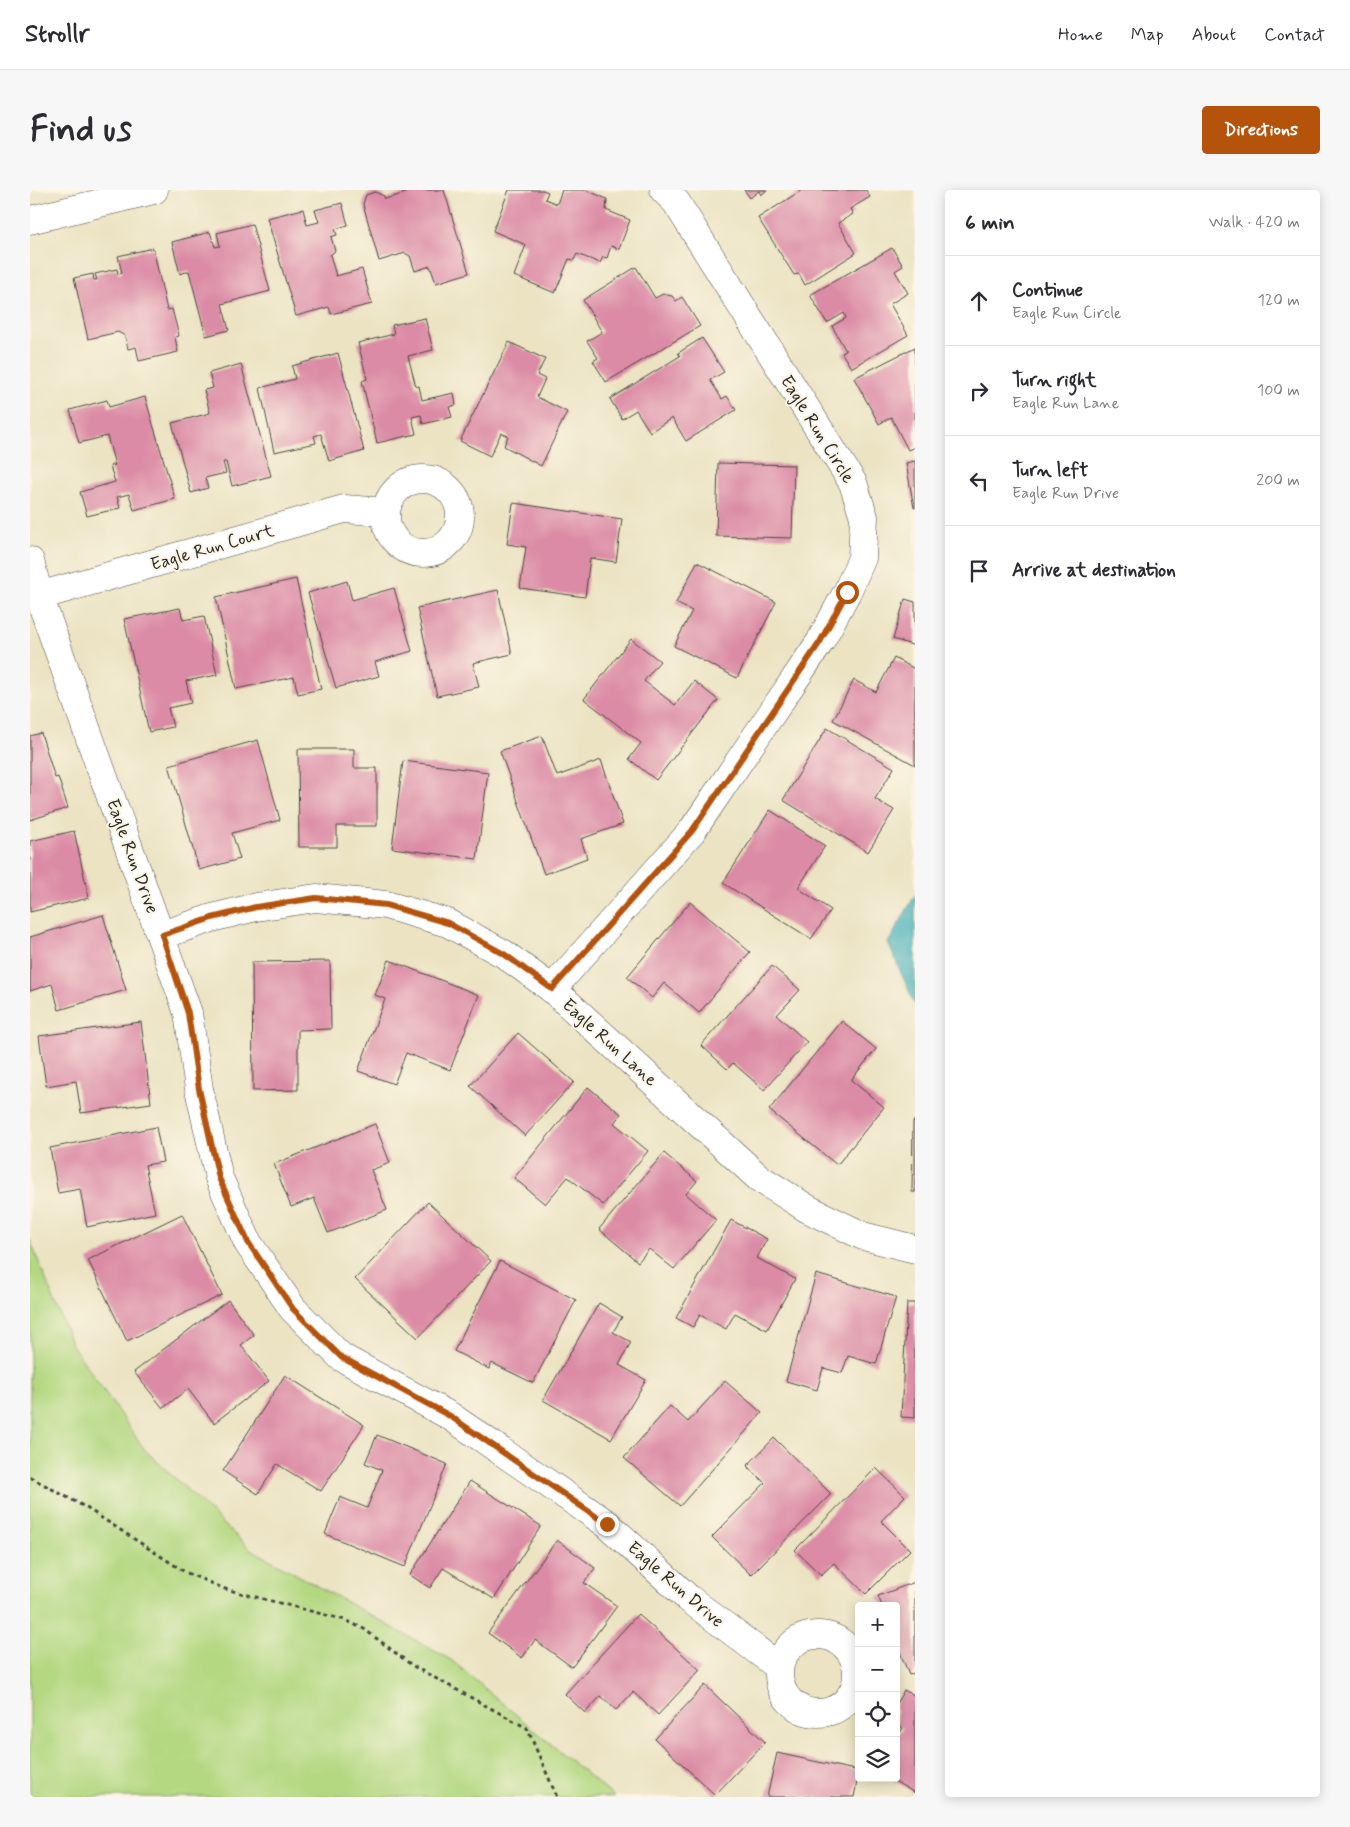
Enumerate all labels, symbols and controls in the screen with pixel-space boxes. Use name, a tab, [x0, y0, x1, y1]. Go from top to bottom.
text: Strollr	[25, 19, 89, 50]
text: Home	[1058, 23, 1103, 47]
text: Map	[1131, 23, 1164, 47]
text: About	[1192, 23, 1236, 47]
text: Contact	[1264, 23, 1325, 47]
button: Directions	[1202, 106, 1320, 154]
text: Find us	[30, 107, 132, 153]
text: 6 min	[965, 209, 1015, 237]
text: Walk · 420 m	[1209, 212, 1300, 233]
text: Continue	[1012, 278, 1083, 303]
icon: ahead	[965, 287, 993, 315]
text: 120 m	[1258, 290, 1300, 311]
text: Eagle Run Circle	[1012, 303, 1122, 324]
text: Turn right	[1012, 368, 1096, 393]
street label: Eagle Run Circle	[774, 371, 860, 488]
icon: right	[965, 377, 993, 405]
text: 100 m	[1257, 380, 1300, 401]
text: Eagle Run Lane	[1012, 393, 1119, 414]
text: Turn left	[1012, 458, 1088, 483]
icon: left	[965, 467, 993, 495]
text: 200 m	[1256, 470, 1300, 491]
text: Eagle Run Drive	[1012, 483, 1119, 504]
street label: Eagle Run Court	[148, 519, 277, 577]
icon: arrive	[965, 557, 993, 585]
text: Arrive at destination	[1012, 558, 1176, 583]
route start	[836, 581, 859, 604]
street label: Eagle Run Drive	[100, 796, 164, 917]
street label: Eagle Run Lane	[556, 993, 662, 1092]
route end	[596, 1513, 619, 1536]
street label: Eagle Run Drive	[622, 1536, 729, 1633]
map controls	[855, 1602, 900, 1782]
button: +	[855, 1602, 900, 1647]
button: −	[855, 1647, 900, 1692]
button: locate	[855, 1692, 900, 1737]
button: layers	[855, 1737, 900, 1782]

